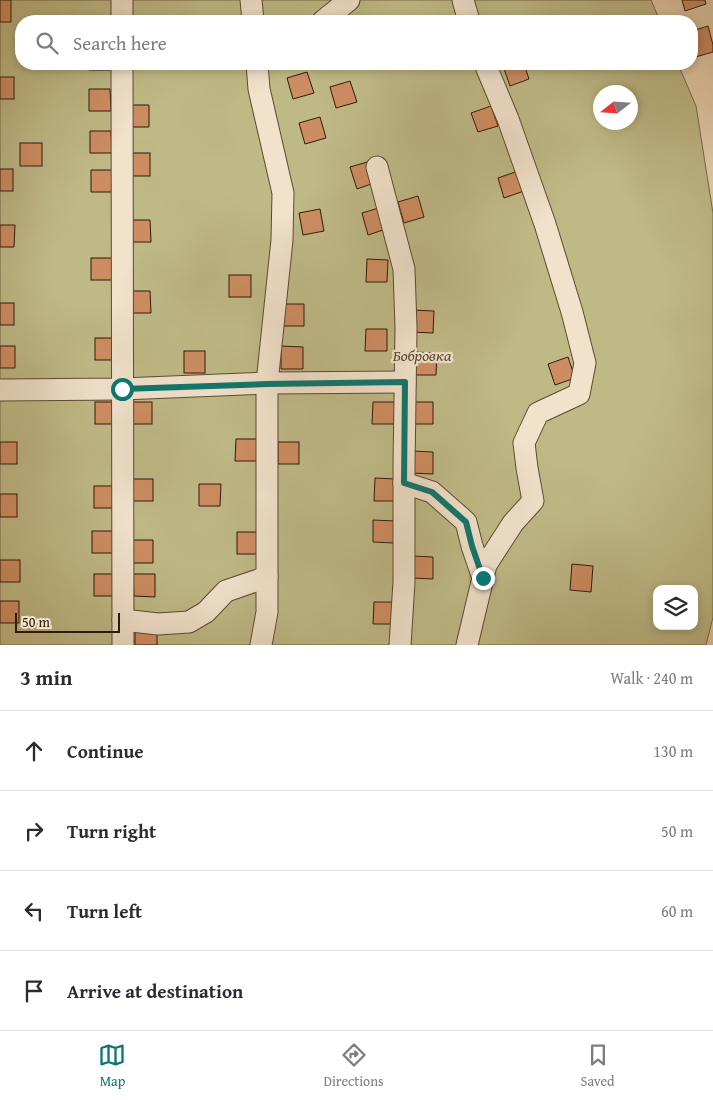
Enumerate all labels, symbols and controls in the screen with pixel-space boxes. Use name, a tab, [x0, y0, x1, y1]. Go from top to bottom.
search box	[15, 15, 698, 70]
icon: search	[33, 29, 61, 57]
text: Search here	[73, 29, 167, 57]
north arrow	[593, 85, 638, 130]
park label: Бобровка	[393, 343, 452, 367]
route start	[111, 378, 134, 401]
route end	[472, 567, 495, 590]
map controls	[653, 585, 698, 630]
button: layers	[653, 585, 698, 630]
scale bar	[15, 610, 120, 633]
text: 50 m	[22, 612, 50, 632]
text: 3 min	[20, 662, 72, 693]
text: Walk · 240 m	[610, 666, 693, 690]
icon: ahead	[20, 737, 48, 765]
text: Continue	[67, 737, 144, 765]
text: 130 m	[653, 739, 693, 763]
icon: right	[20, 817, 48, 845]
text: Turn right	[67, 817, 156, 845]
text: 50 m	[661, 819, 693, 843]
icon: left	[20, 897, 48, 925]
text: Turn left	[67, 897, 142, 925]
text: 60 m	[661, 899, 693, 923]
icon: arrive	[20, 977, 48, 1005]
text: Arrive at destination	[67, 977, 243, 1005]
tab: Map	[98, 1041, 126, 1091]
tab: Directions	[323, 1041, 384, 1091]
tab: Saved	[581, 1041, 615, 1091]

